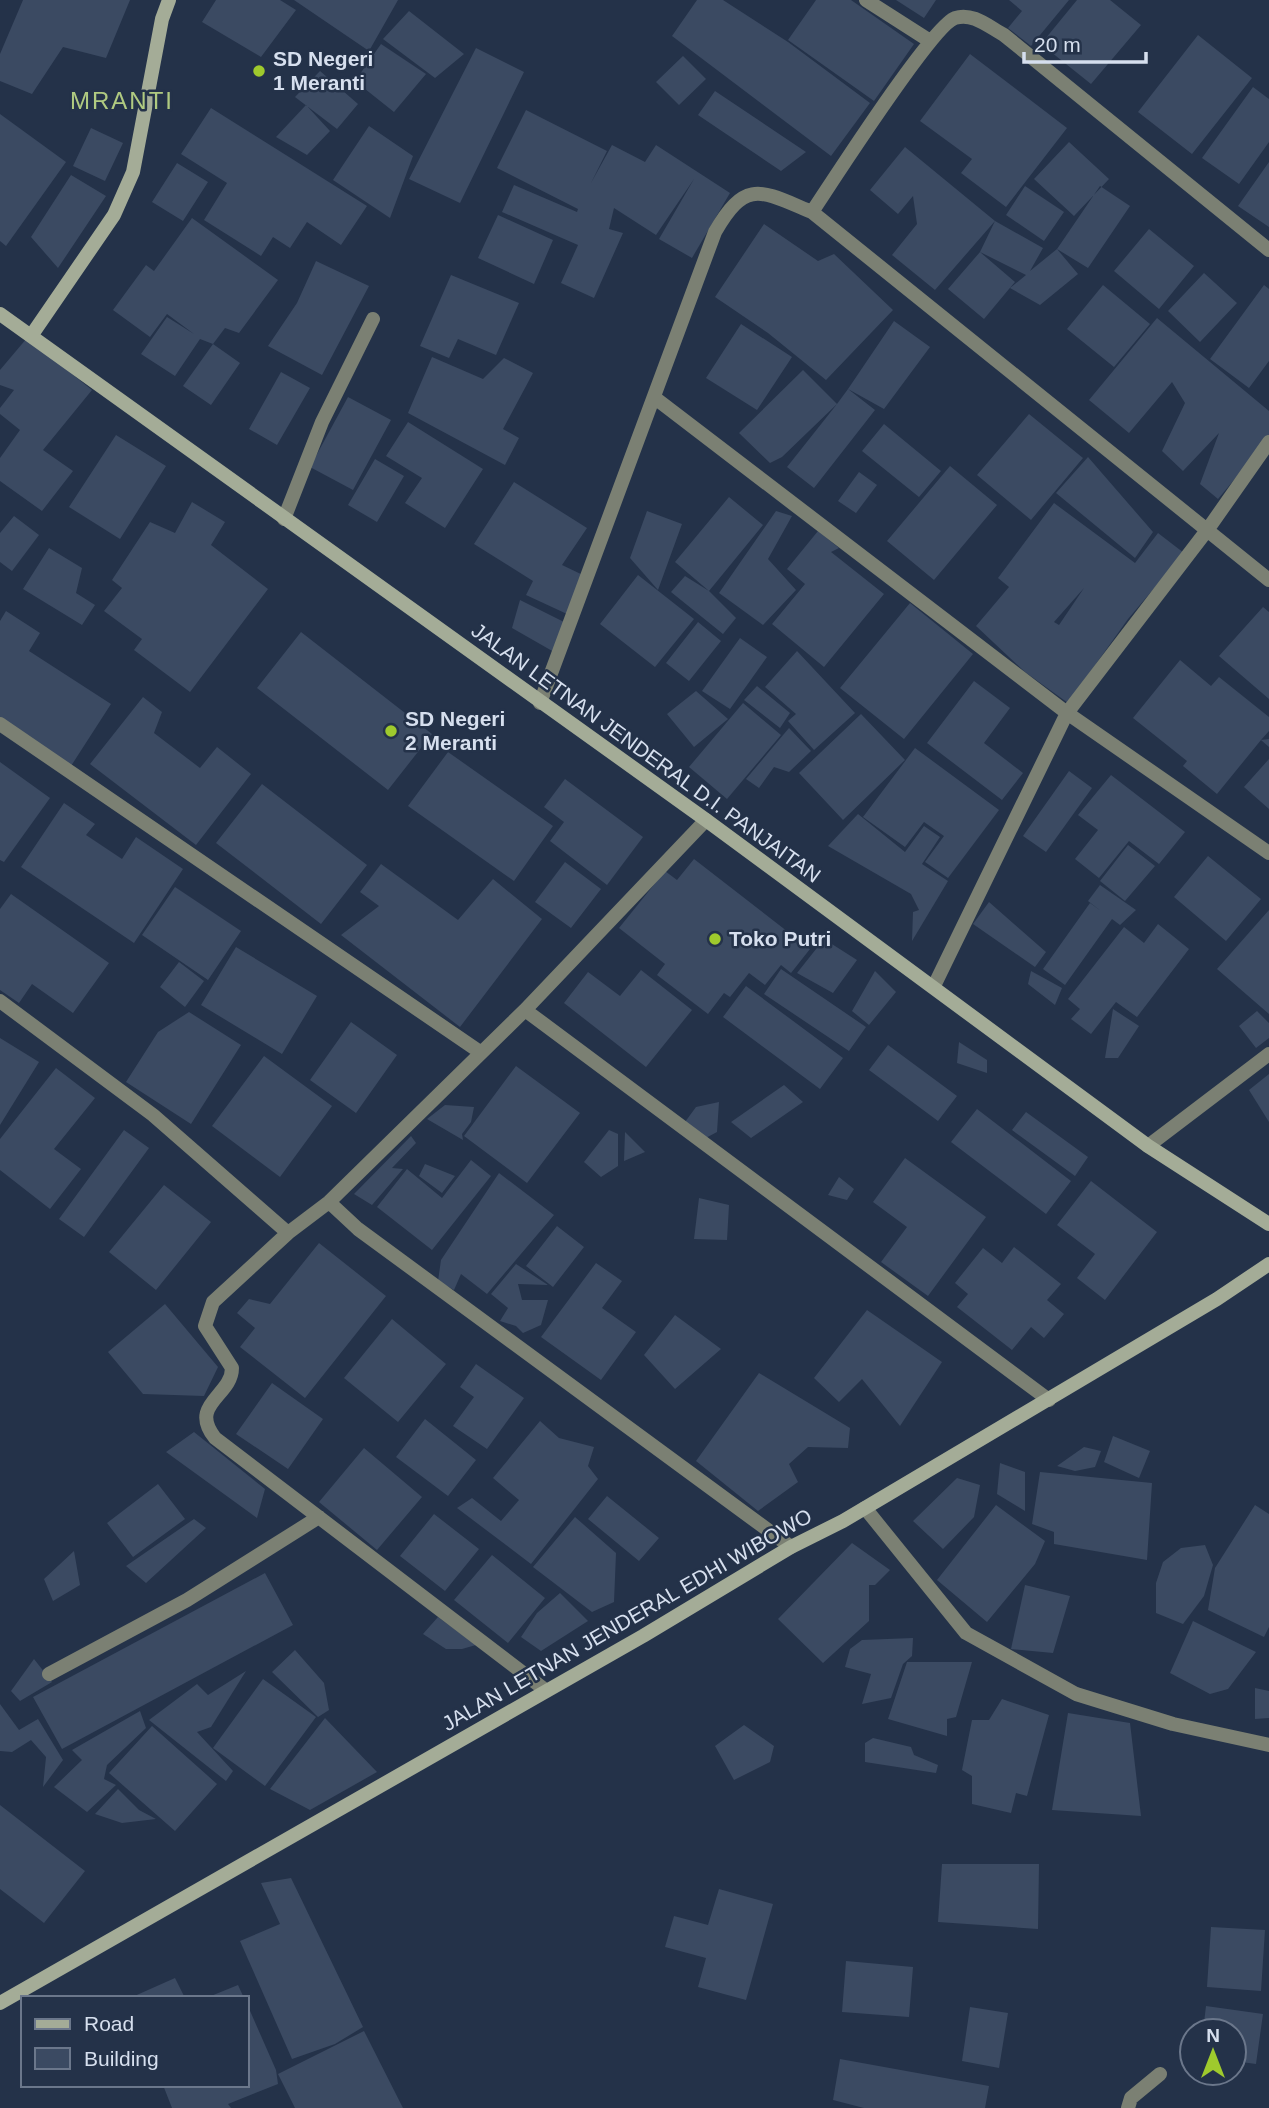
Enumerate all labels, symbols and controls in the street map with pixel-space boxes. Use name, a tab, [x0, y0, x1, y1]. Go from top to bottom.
scale bar	[1024, 21, 1146, 65]
text: 20 m	[1034, 33, 1081, 56]
place label: SD Negeri 1 Meranti	[273, 47, 373, 94]
marker: SD Negeri 1 Meranti	[251, 63, 267, 79]
district label: MRANTI	[70, 87, 174, 114]
street label: JALAN LETNAN JENDERAL D.I. PANJAITAN	[467, 618, 825, 887]
place label: SD Negeri 2 Meranti	[405, 707, 505, 754]
marker: SD Negeri 2 Meranti	[383, 723, 399, 739]
place label: Toko Putri	[729, 927, 831, 950]
marker: Toko Putri	[707, 931, 723, 947]
street label: JALAN LETNAN JENDERAL EDHI WIBOWO	[438, 1504, 816, 1735]
legend	[21, 1996, 248, 2087]
text: Road	[84, 2012, 134, 2035]
north arrow	[1178, 2017, 1248, 2087]
text: N	[1206, 2025, 1220, 2046]
text: Building	[84, 2047, 159, 2070]

